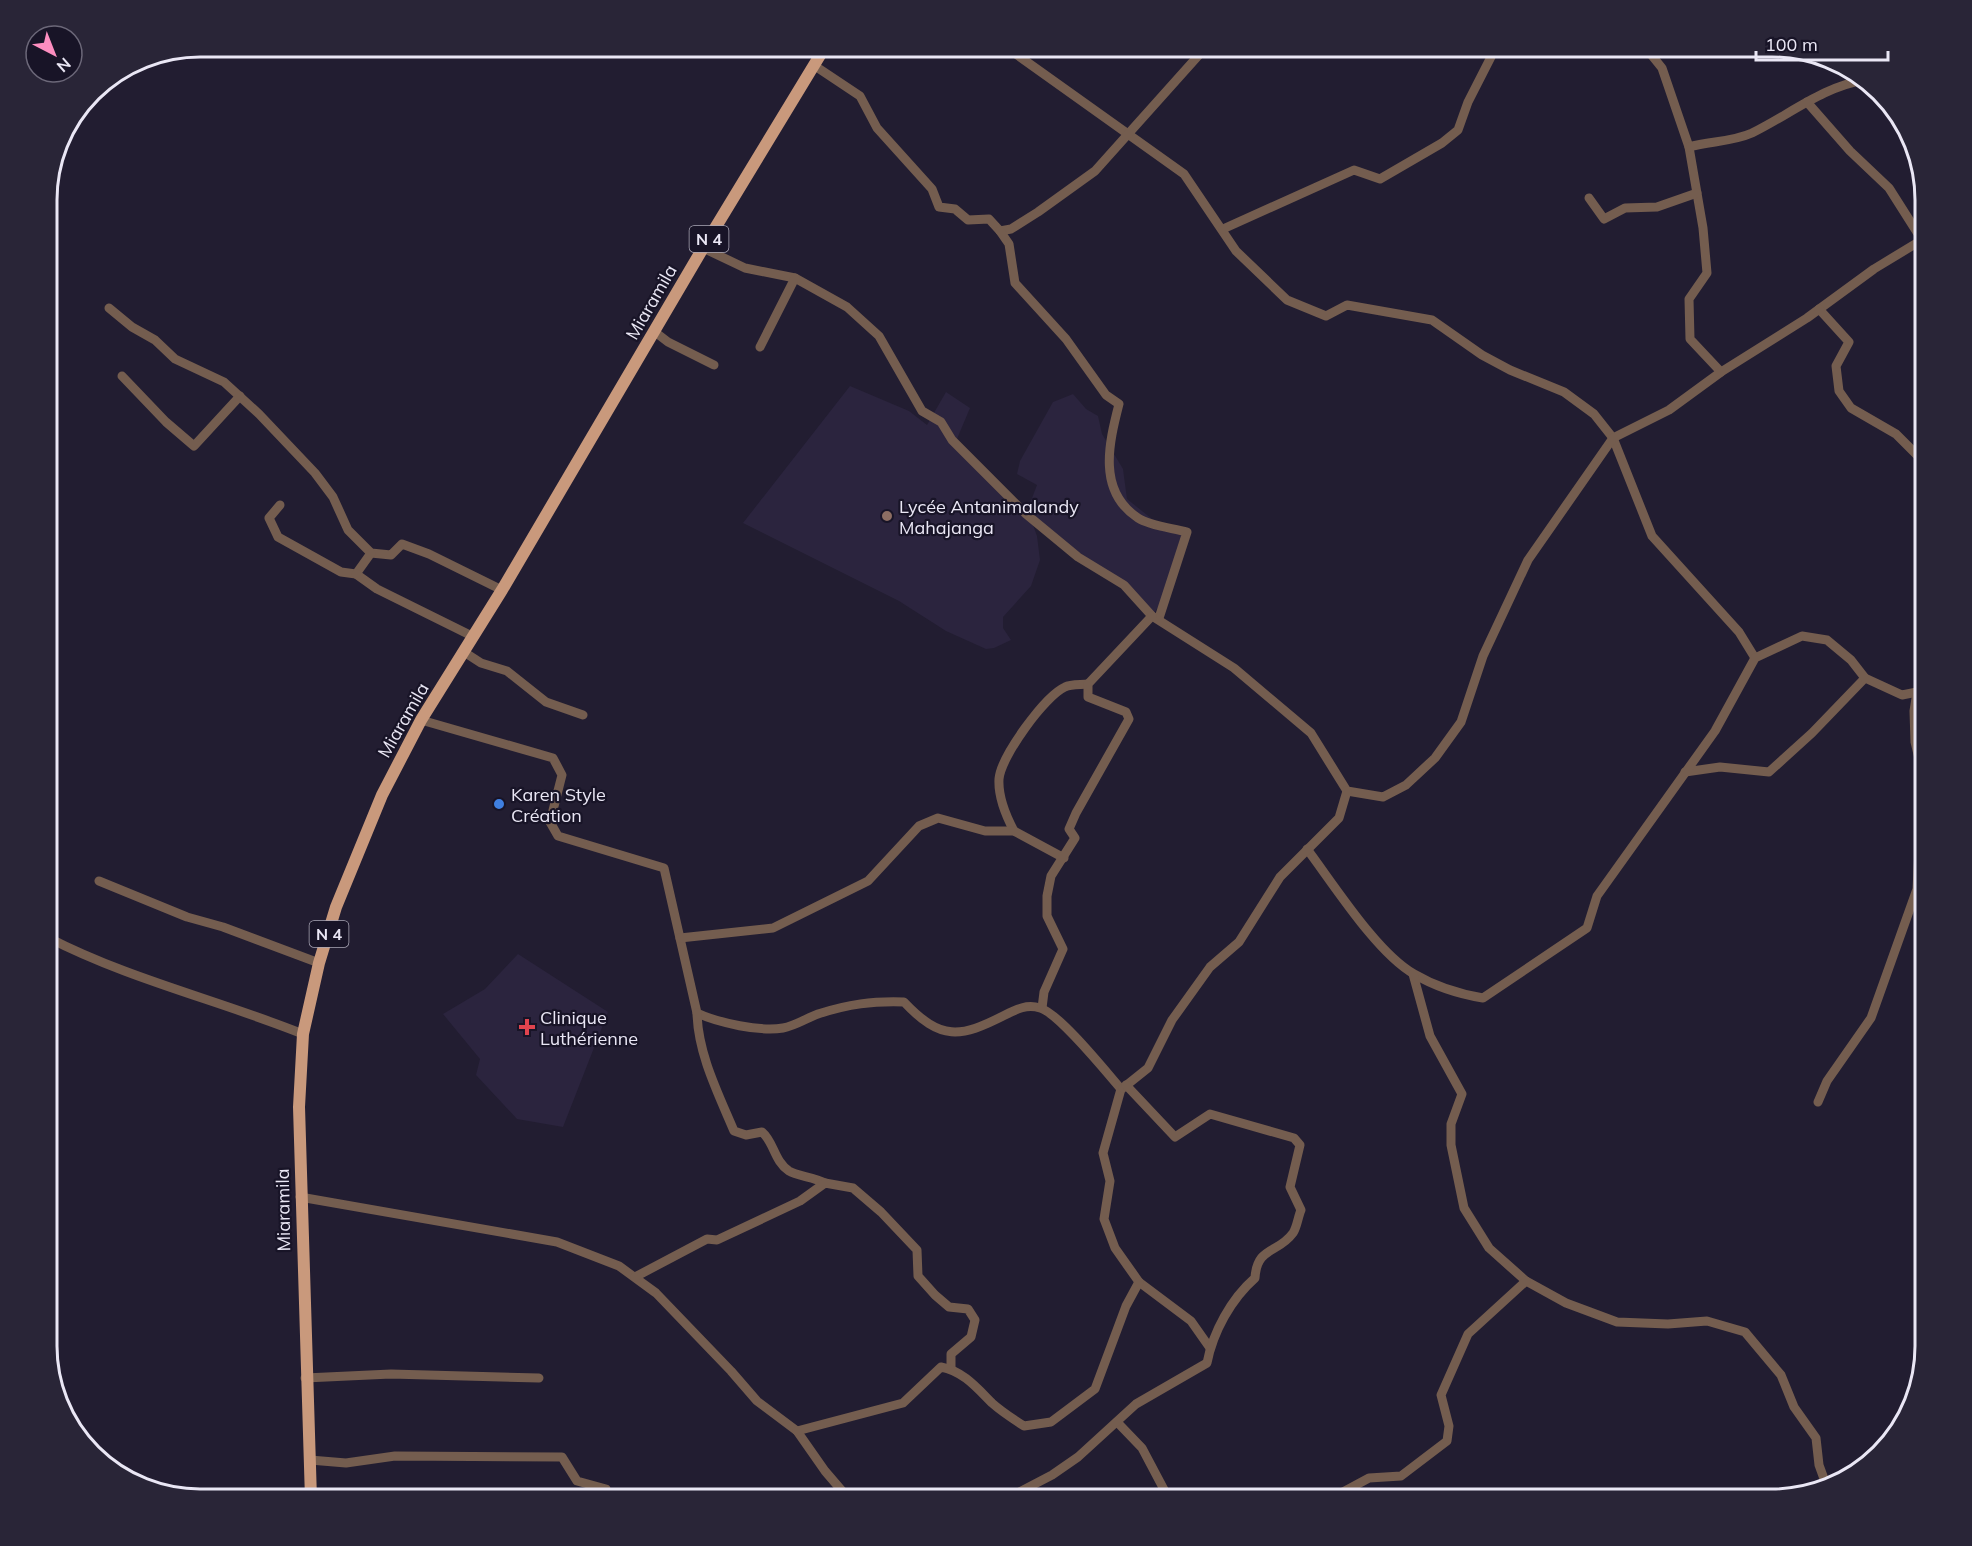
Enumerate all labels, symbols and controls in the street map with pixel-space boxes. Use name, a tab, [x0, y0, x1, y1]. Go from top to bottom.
north arrow	[24, 24, 84, 84]
scale bar	[1756, 24, 1888, 62]
text: 100 m	[1765, 33, 1818, 56]
text: N	[53, 54, 75, 77]
road number: N 4	[690, 226, 728, 252]
street label: Miaramila	[620, 260, 682, 344]
place label: Lycée Antanimalandy Mahajanga	[899, 495, 1079, 539]
marker: Lycée Antanimalandy Mahajanga	[880, 509, 894, 523]
street label: Miaramila	[372, 678, 434, 762]
place label: Karen Style Création	[511, 783, 606, 827]
marker: Karen Style Création	[492, 797, 506, 811]
road number: N 4	[310, 921, 348, 947]
place label: Clinique Luthérienne	[540, 1006, 638, 1050]
marker: Clinique Luthérienne	[518, 1018, 536, 1036]
street label: Miaramila	[271, 1168, 295, 1252]

